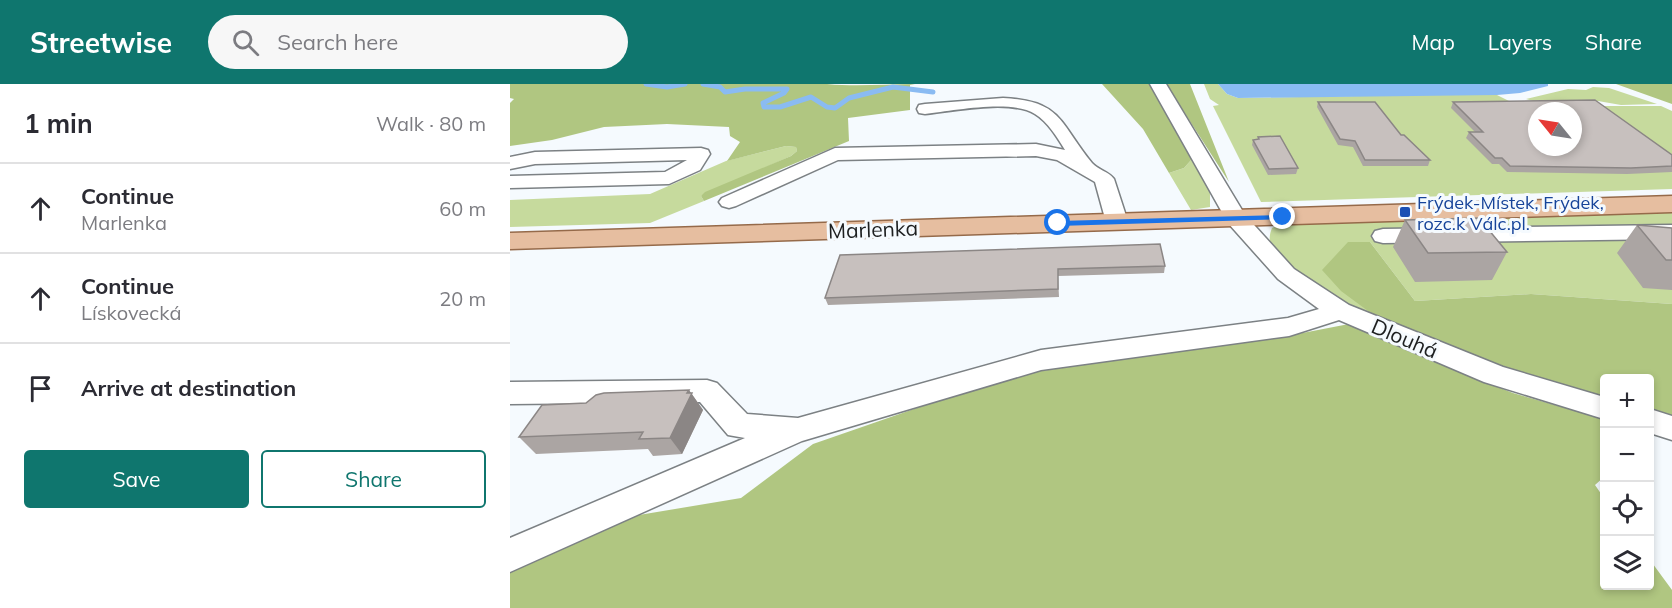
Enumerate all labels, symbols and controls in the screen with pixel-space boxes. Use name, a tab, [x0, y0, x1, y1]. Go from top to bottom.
search box	[208, 15, 628, 69]
text: Streetwise	[30, 25, 172, 60]
icon: search	[229, 26, 262, 59]
text: Search here	[277, 28, 398, 56]
text: Map	[1412, 29, 1455, 55]
text: Layers	[1488, 29, 1552, 55]
text: Share	[1585, 29, 1642, 55]
north arrow	[1528, 102, 1582, 156]
text: 1 min	[24, 107, 93, 140]
text: Walk · 80 m	[376, 111, 486, 136]
text: Continue	[81, 182, 174, 210]
place label: Frýdek-Místek, Frýdek, rozc.k Válc.pl.	[1417, 191, 1604, 235]
icon: ahead	[24, 192, 57, 225]
text: 60 m	[439, 196, 486, 221]
route end	[1269, 203, 1295, 229]
marker: Frýdek-Místek, Frýdek, rozc.k Válc.pl.	[1398, 205, 1412, 219]
route start	[1044, 209, 1070, 235]
text: Marlenka	[81, 210, 167, 235]
street label: Marlenka	[827, 214, 919, 244]
text: Continue	[81, 272, 174, 300]
icon: ahead	[24, 282, 57, 315]
text: 20 m	[439, 286, 486, 311]
text: Lískovecká	[81, 300, 181, 325]
street label: Dlouhá	[1368, 312, 1442, 364]
icon: arrive	[24, 372, 57, 405]
text: Arrive at destination	[81, 374, 296, 402]
map controls	[1600, 374, 1654, 590]
button: +	[1600, 374, 1654, 428]
button: −	[1600, 428, 1654, 482]
button: Save	[24, 450, 249, 508]
button: Share	[261, 450, 486, 508]
button: locate	[1600, 482, 1654, 536]
button: layers	[1600, 536, 1654, 590]

